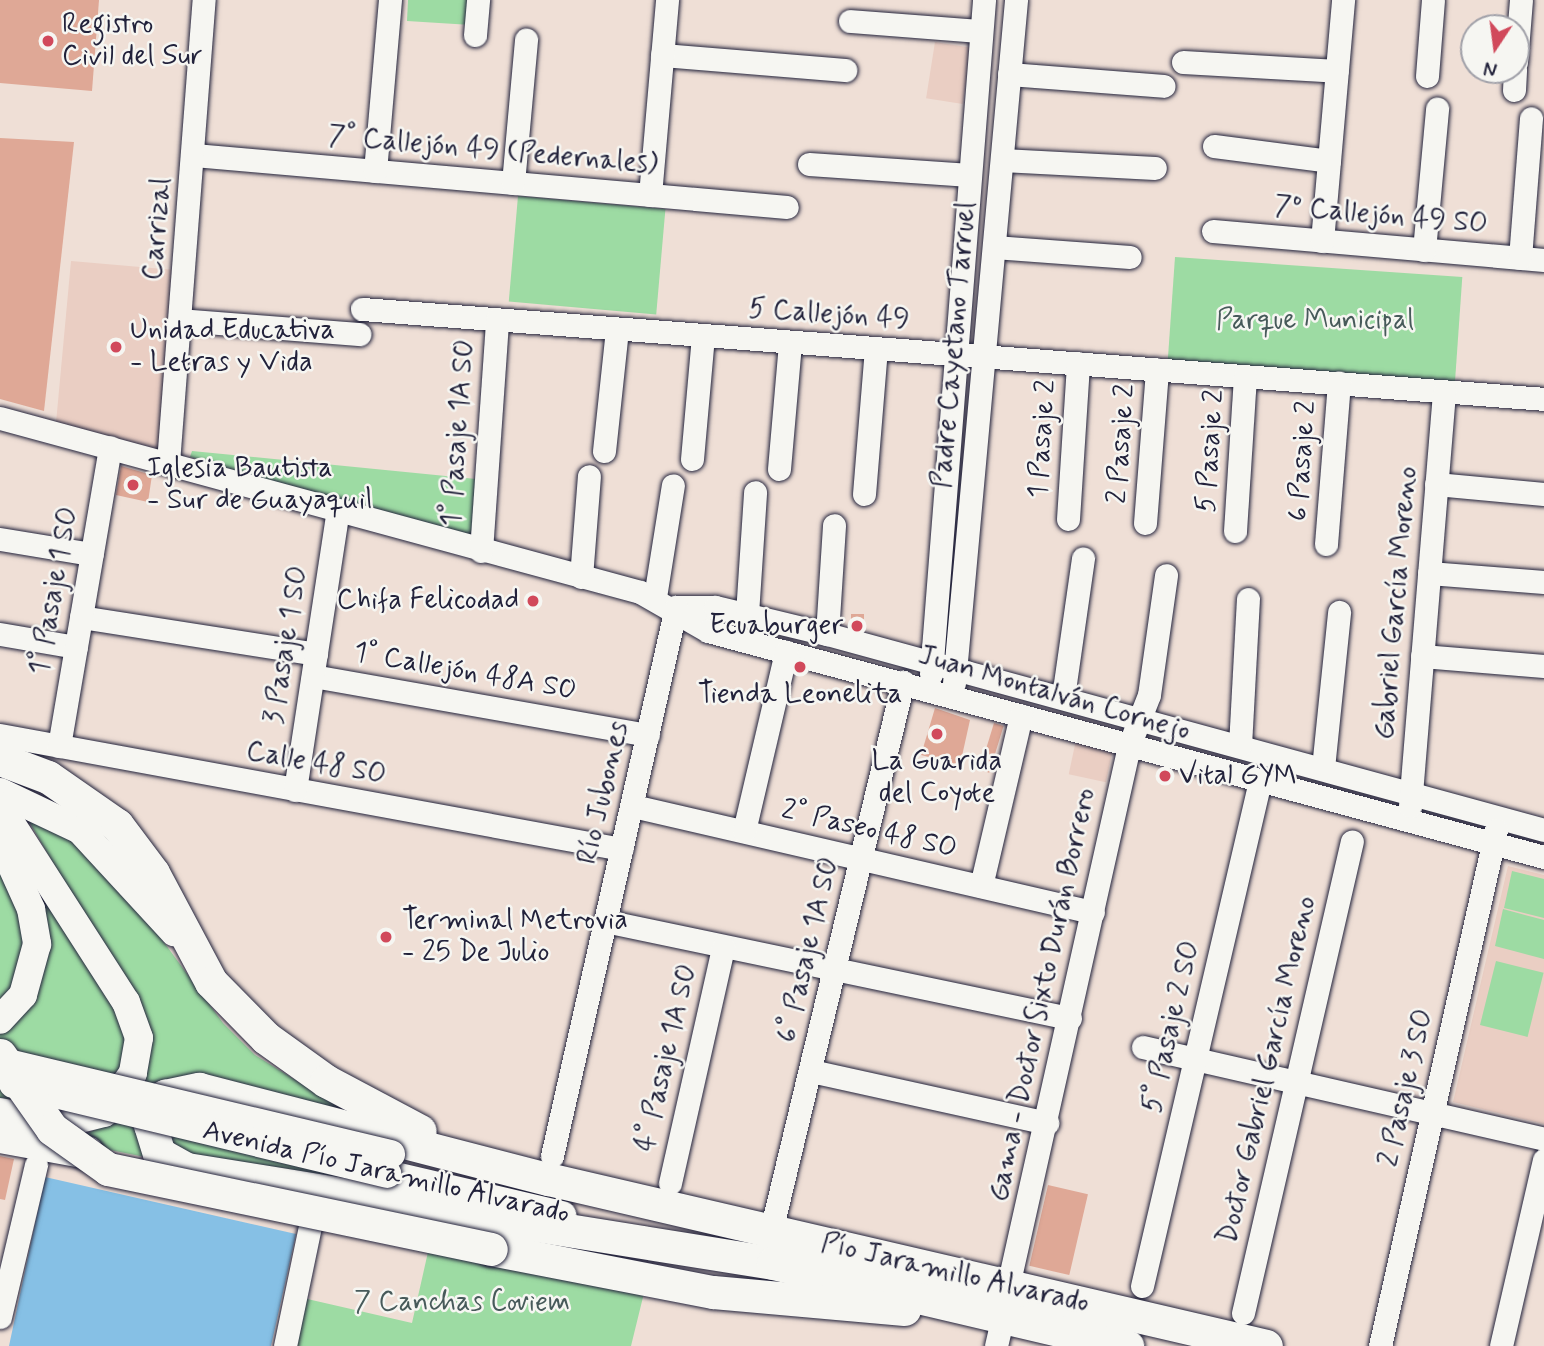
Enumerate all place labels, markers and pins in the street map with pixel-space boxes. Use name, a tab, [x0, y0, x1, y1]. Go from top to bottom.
place label: Registro Civil del Sur	[62, 8, 203, 74]
marker: Registro Civil del Sur	[40, 33, 56, 49]
place label: Unidad Educativa - Letras y Vida	[130, 314, 335, 380]
marker: Unidad Educativa - Letras y Vida	[108, 339, 124, 355]
place label: Iglesia Bautista - Sur de Guayaquil	[147, 452, 369, 518]
marker: Iglesia Bautista - Sur de Guayaquil	[125, 477, 141, 493]
place label: Chifa Felicodad	[336, 584, 519, 618]
marker: Chifa Felicodad	[525, 593, 541, 609]
place label: Ecuaburger	[709, 609, 843, 643]
marker: Ecuaburger	[849, 618, 865, 634]
marker: Tienda Leonelita	[792, 659, 808, 675]
place label: Tienda Leonelita	[698, 678, 902, 712]
marker: La Guarida del Coyote	[929, 726, 945, 742]
place label: La Guarida del Coyote	[871, 745, 1003, 811]
place label: Vital GYM	[1179, 759, 1297, 793]
marker: Vital GYM	[1157, 768, 1173, 784]
place label: Terminal Metrovia - 25 De Julio	[402, 904, 624, 970]
marker: Terminal Metrovia - 25 De Julio	[376, 927, 396, 947]

